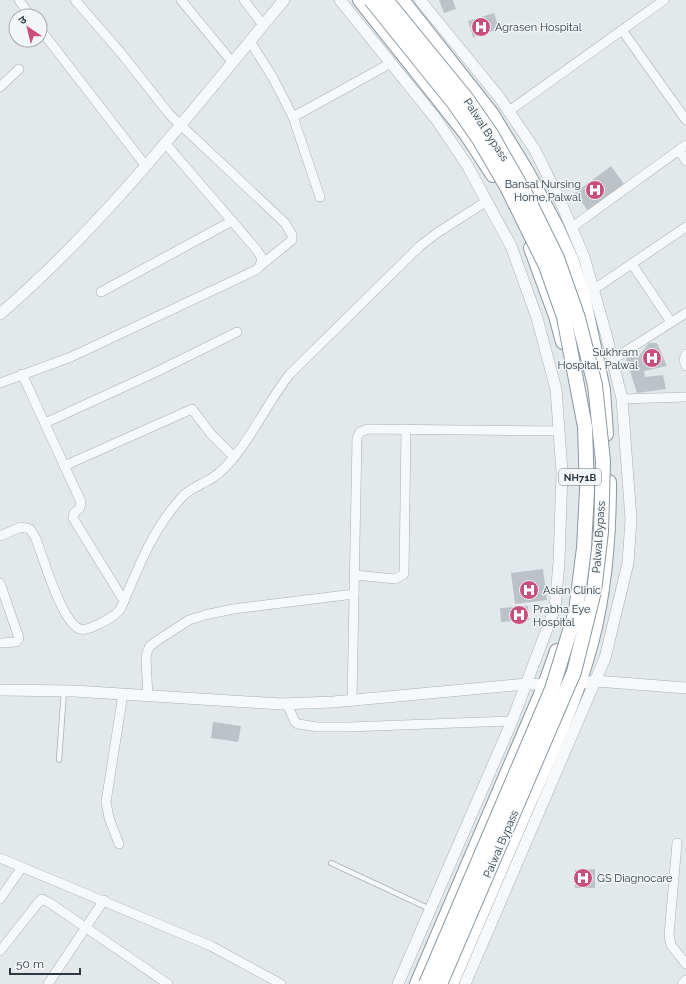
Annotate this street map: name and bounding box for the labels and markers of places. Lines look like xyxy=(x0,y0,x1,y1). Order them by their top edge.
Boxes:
hospital icon: Agrasen Hospital xyxy=(470,16,492,38)
place label: Agrasen Hospital xyxy=(495,21,582,34)
place label: Bansal Nursing Home,Palwal xyxy=(505,178,581,204)
hospital icon: Bansal Nursing Home,Palwal xyxy=(584,179,606,201)
place label: Sukhram Hospital, Palwal xyxy=(558,346,638,372)
hospital icon: Sukhram Hospital, Palwal xyxy=(641,347,663,369)
hospital icon: Asian Clinic xyxy=(518,579,540,601)
place label: Asian Clinic xyxy=(543,584,601,597)
place label: Prabha Eye Hospital xyxy=(533,603,591,629)
hospital icon: Prabha Eye Hospital xyxy=(508,604,530,626)
hospital icon: GS Diagnocare xyxy=(572,867,594,889)
place label: GS Diagnocare xyxy=(597,872,673,885)

